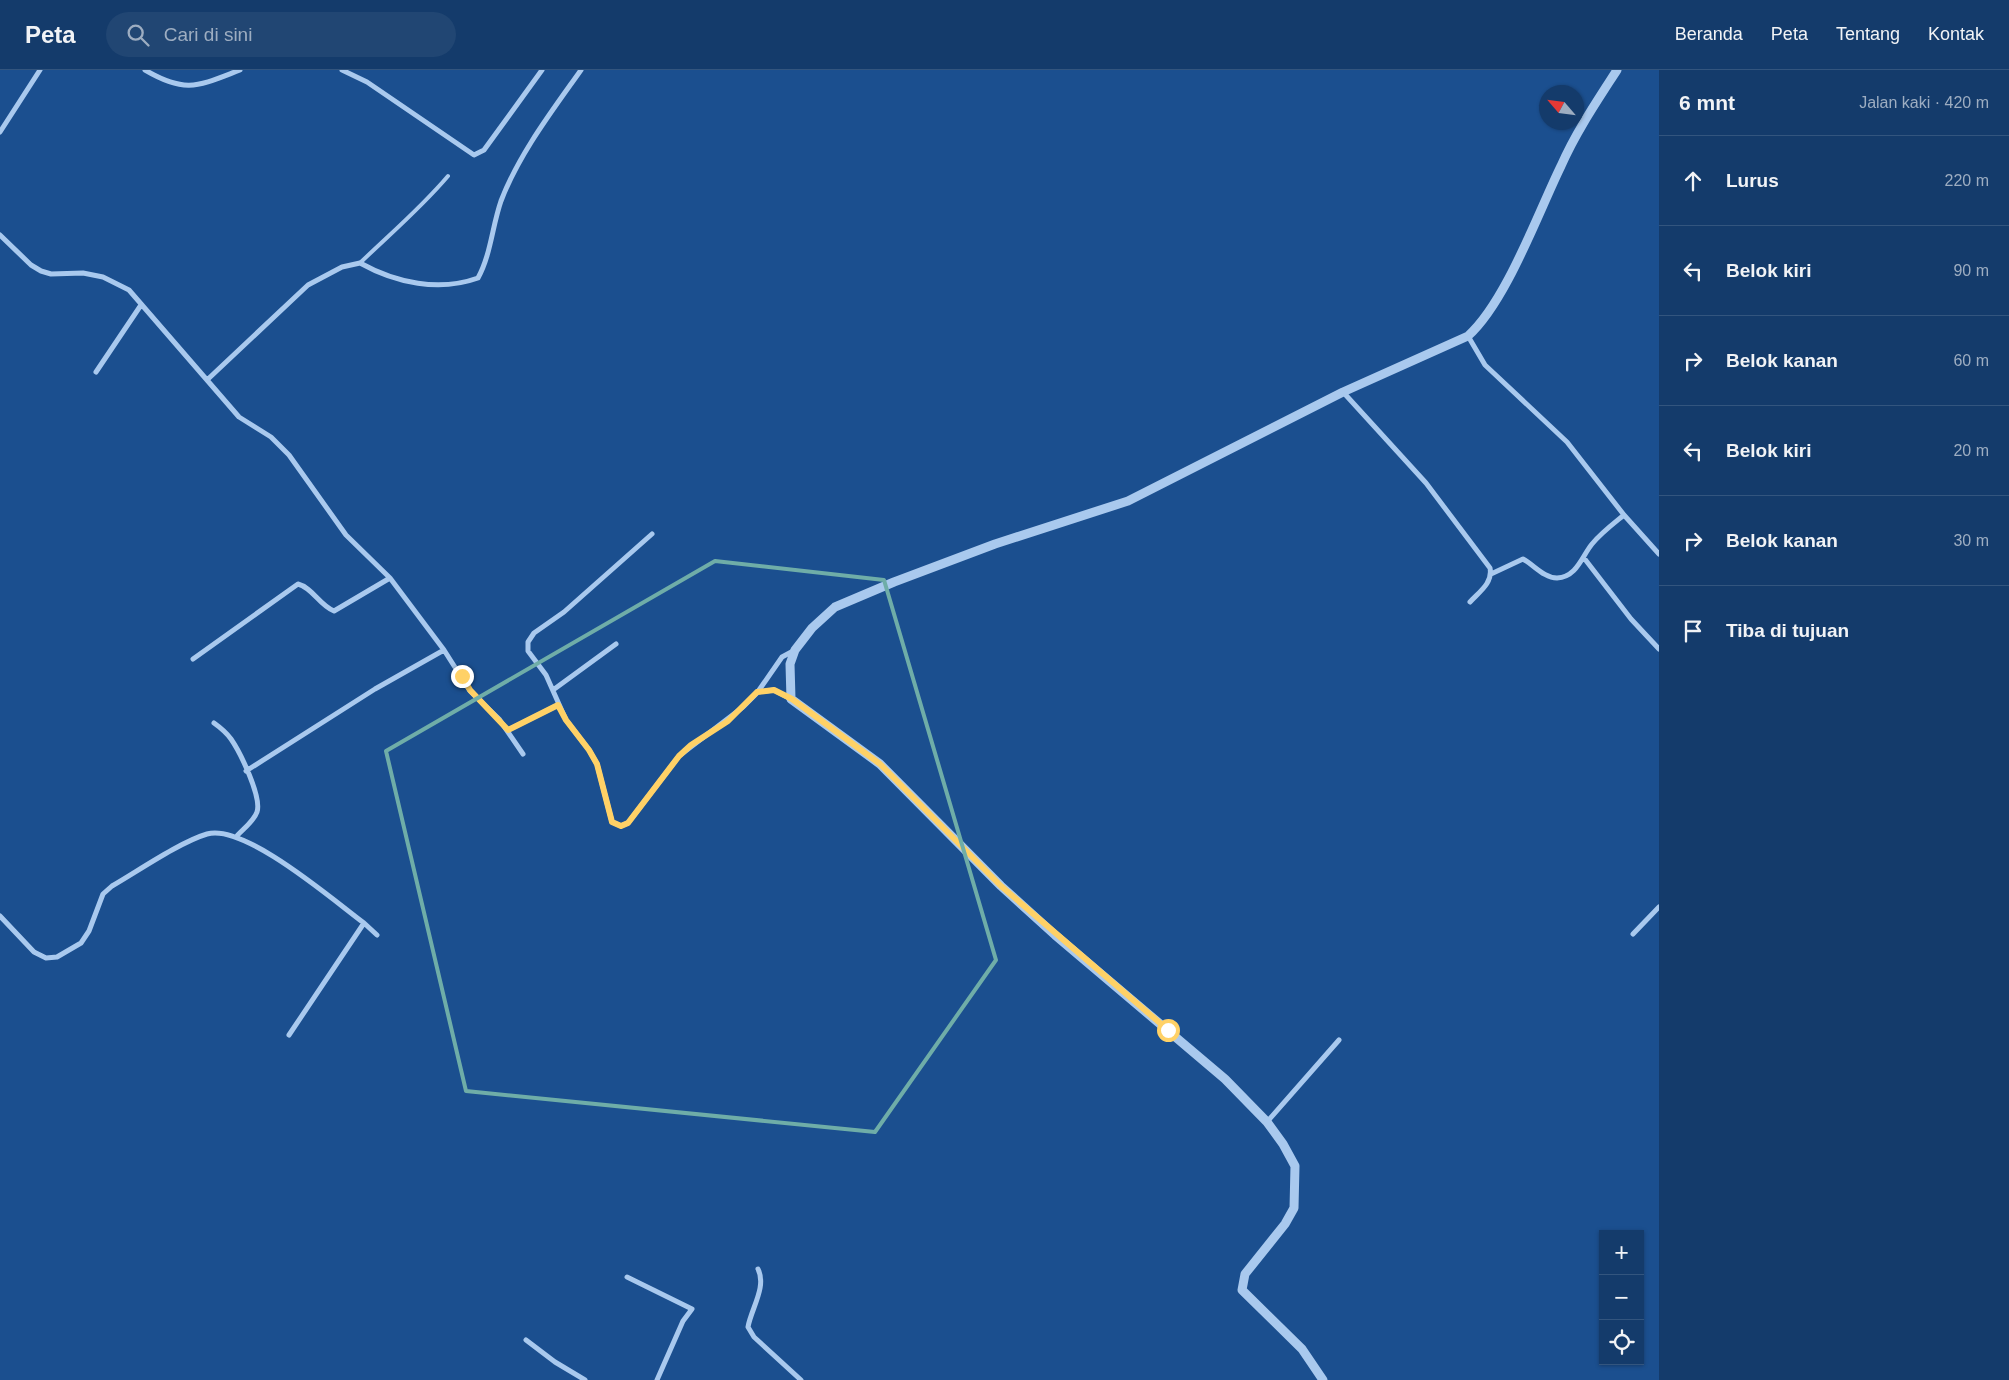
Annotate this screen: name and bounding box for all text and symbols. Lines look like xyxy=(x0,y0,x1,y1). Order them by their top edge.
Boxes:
search box xyxy=(106,12,456,57)
text: Peta xyxy=(25,21,76,48)
icon: search xyxy=(124,21,152,49)
text: Cari di sini xyxy=(164,24,252,45)
text: Beranda xyxy=(1675,24,1743,44)
text: Peta xyxy=(1771,24,1808,44)
text: Tentang xyxy=(1836,24,1900,44)
text: Kontak xyxy=(1928,24,1984,44)
north arrow xyxy=(1539,85,1584,130)
text: 6 mnt xyxy=(1679,91,1735,114)
text: Jalan kaki · 420 m xyxy=(1859,94,1989,111)
icon: ahead xyxy=(1679,167,1707,195)
text: Lurus xyxy=(1726,170,1779,191)
text: 220 m xyxy=(1945,172,1989,189)
icon: left xyxy=(1679,257,1707,285)
text: Belok kiri xyxy=(1726,260,1812,281)
text: 90 m xyxy=(1953,262,1989,279)
icon: right xyxy=(1679,347,1707,375)
text: Belok kanan xyxy=(1726,350,1838,371)
text: 60 m xyxy=(1953,352,1989,369)
icon: left xyxy=(1679,437,1707,465)
text: Belok kiri xyxy=(1726,440,1812,461)
text: 20 m xyxy=(1953,442,1989,459)
icon: right xyxy=(1679,527,1707,555)
text: Belok kanan xyxy=(1726,530,1838,551)
text: 30 m xyxy=(1953,532,1989,549)
icon: arrive xyxy=(1679,617,1707,645)
text: Tiba di tujuan xyxy=(1726,620,1849,641)
route end xyxy=(451,665,474,688)
route start xyxy=(1157,1019,1180,1042)
map controls xyxy=(1599,1230,1644,1365)
button: + xyxy=(1599,1230,1644,1275)
button: − xyxy=(1599,1275,1644,1320)
button: locate xyxy=(1599,1320,1644,1365)

